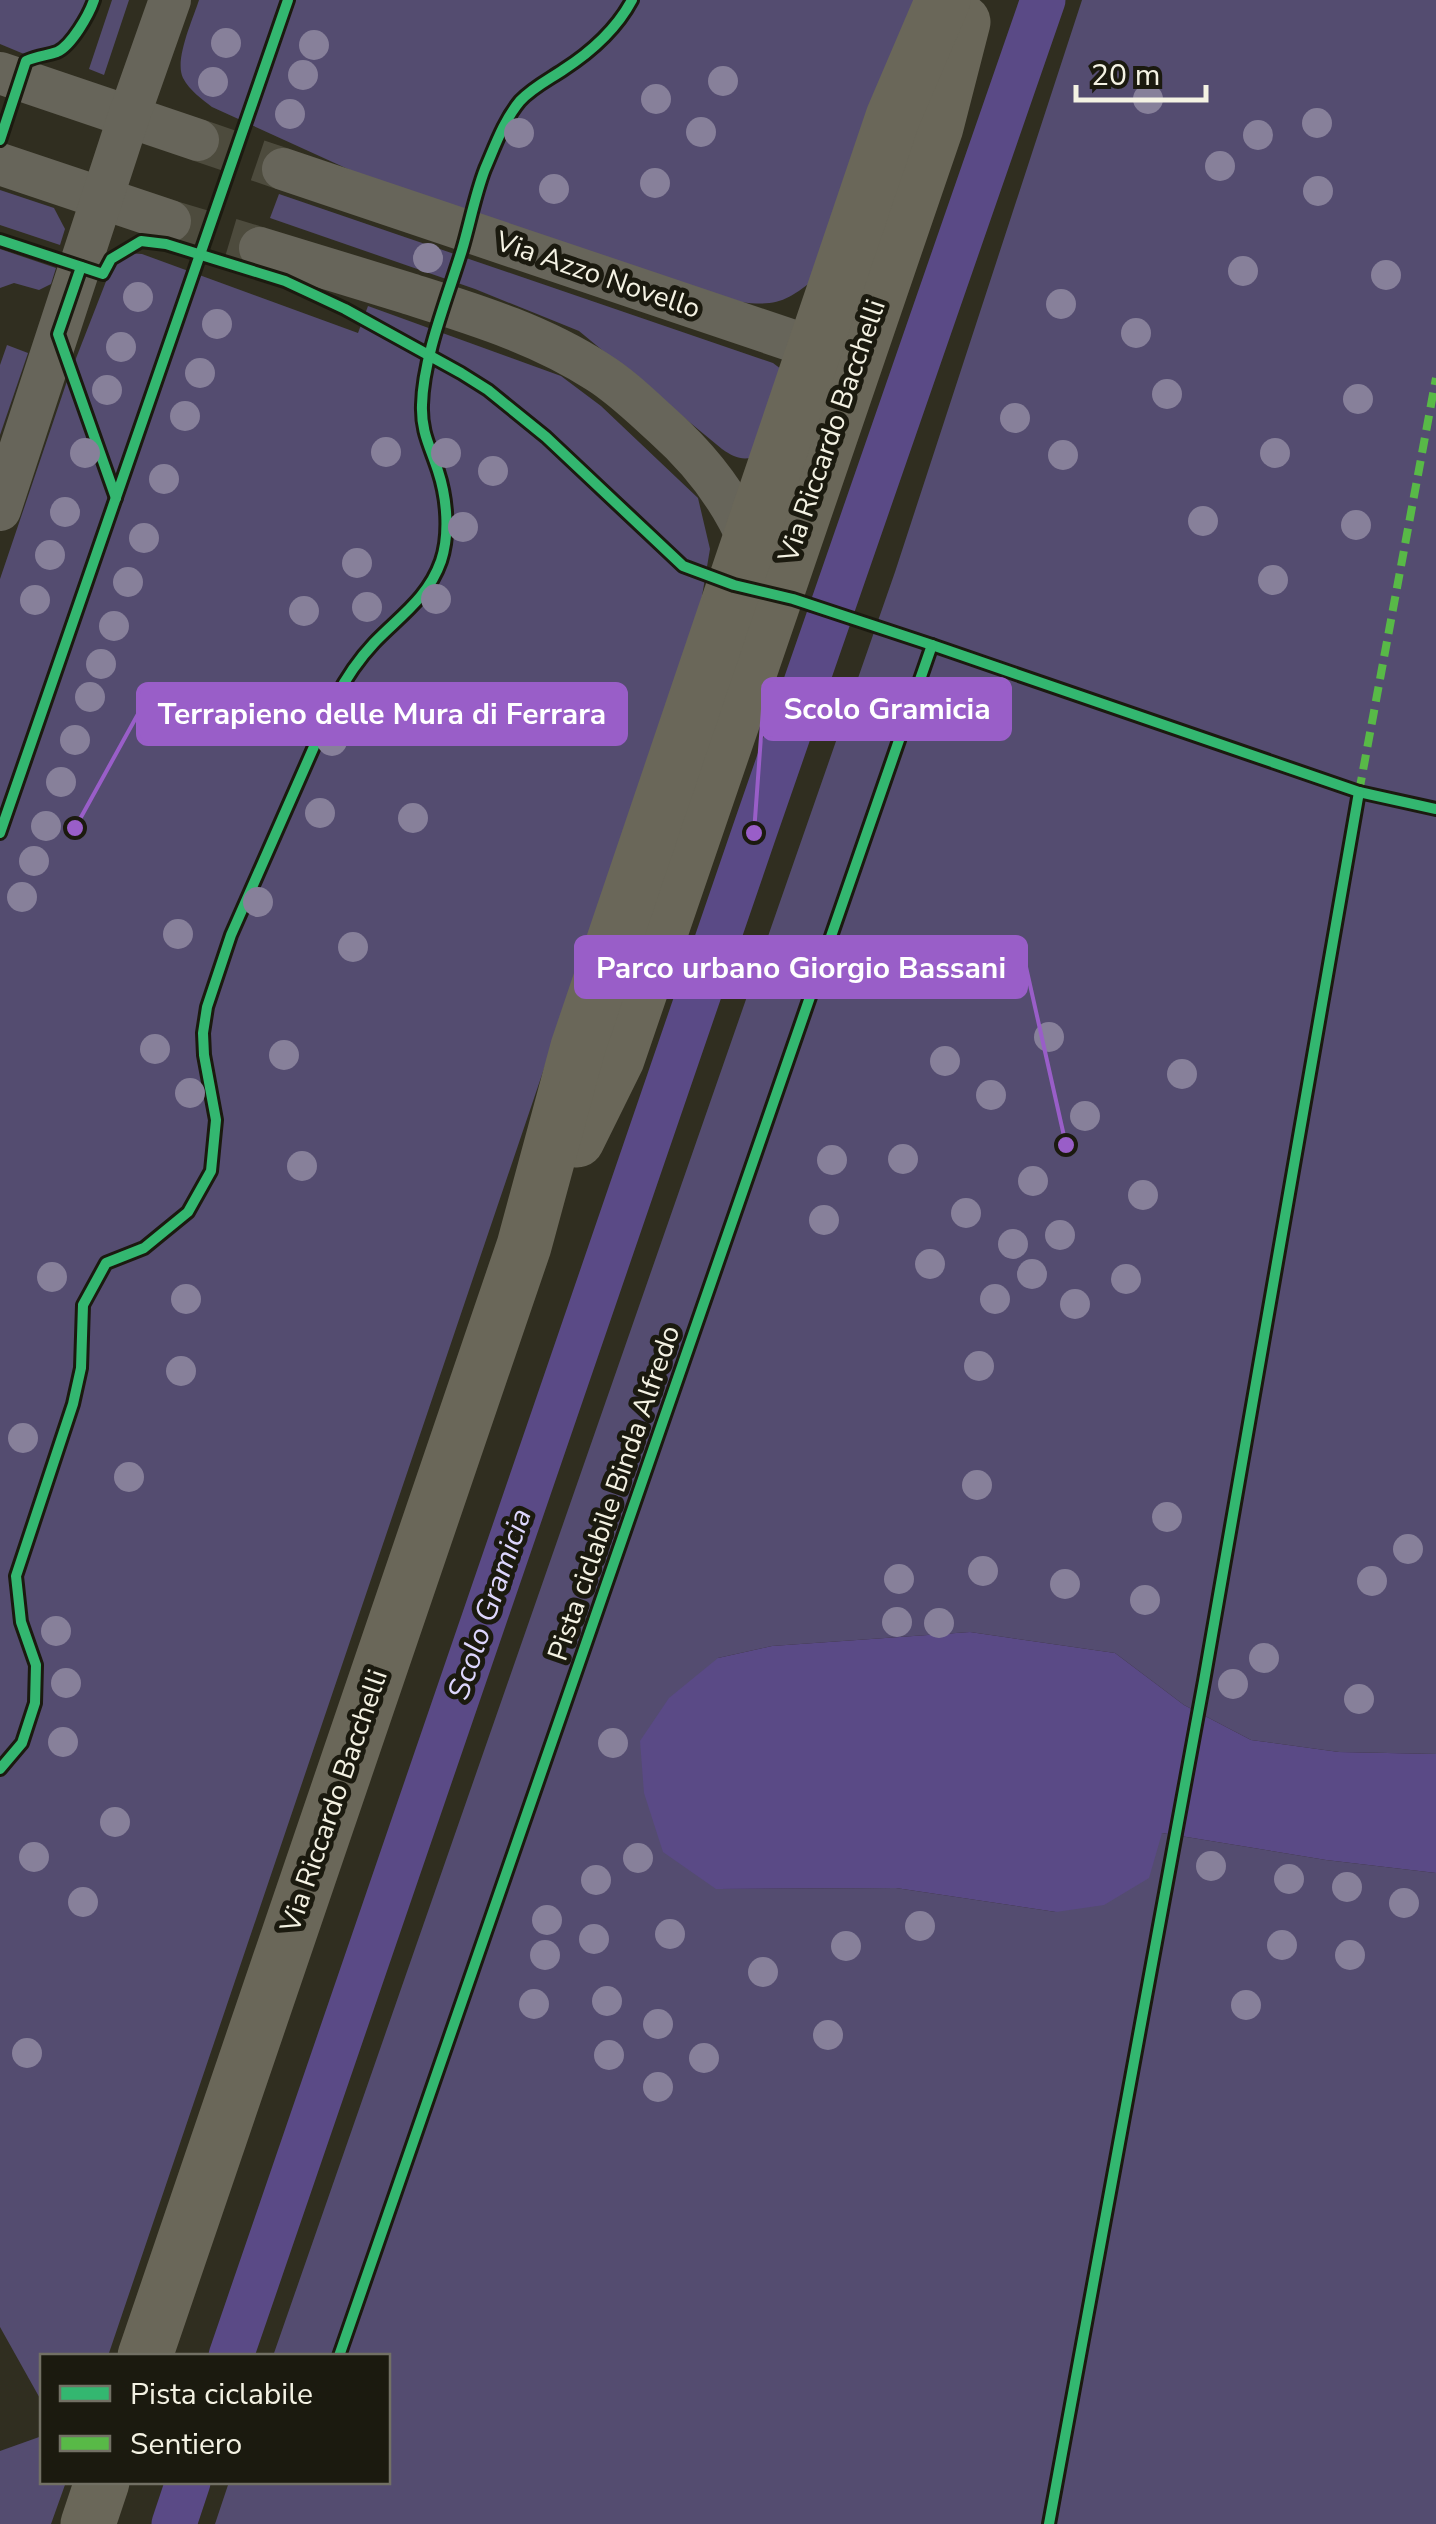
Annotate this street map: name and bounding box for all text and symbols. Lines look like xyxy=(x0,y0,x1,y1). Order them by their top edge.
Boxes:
scale bar xyxy=(1076,40,1206,102)
text: 20 m xyxy=(1091,55,1160,96)
street label: Via Azzo Novello xyxy=(490,222,705,328)
street label: Via Riccardo Bacchelli xyxy=(769,294,895,568)
callout: Scolo Gramicia xyxy=(763,679,1010,739)
callout: Terrapieno delle Mura di Ferrara xyxy=(138,684,626,744)
text: Scolo Gramicia xyxy=(783,689,991,730)
text: Terrapieno delle Mura di Ferrara xyxy=(158,694,606,735)
callout: Parco urbano Giorgio Bassani xyxy=(576,937,1026,997)
text: Parco urbano Giorgio Bassani xyxy=(596,948,1006,989)
street label: Pista ciclabile Binda Alfredo xyxy=(539,1320,689,1666)
water label: Scolo Gramicia xyxy=(438,1503,542,1705)
street label: Via Riccardo Bacchelli xyxy=(271,1664,397,1938)
legend xyxy=(40,2354,390,2484)
text: Pista ciclabile xyxy=(130,2374,313,2415)
text: Sentiero xyxy=(130,2424,242,2465)

